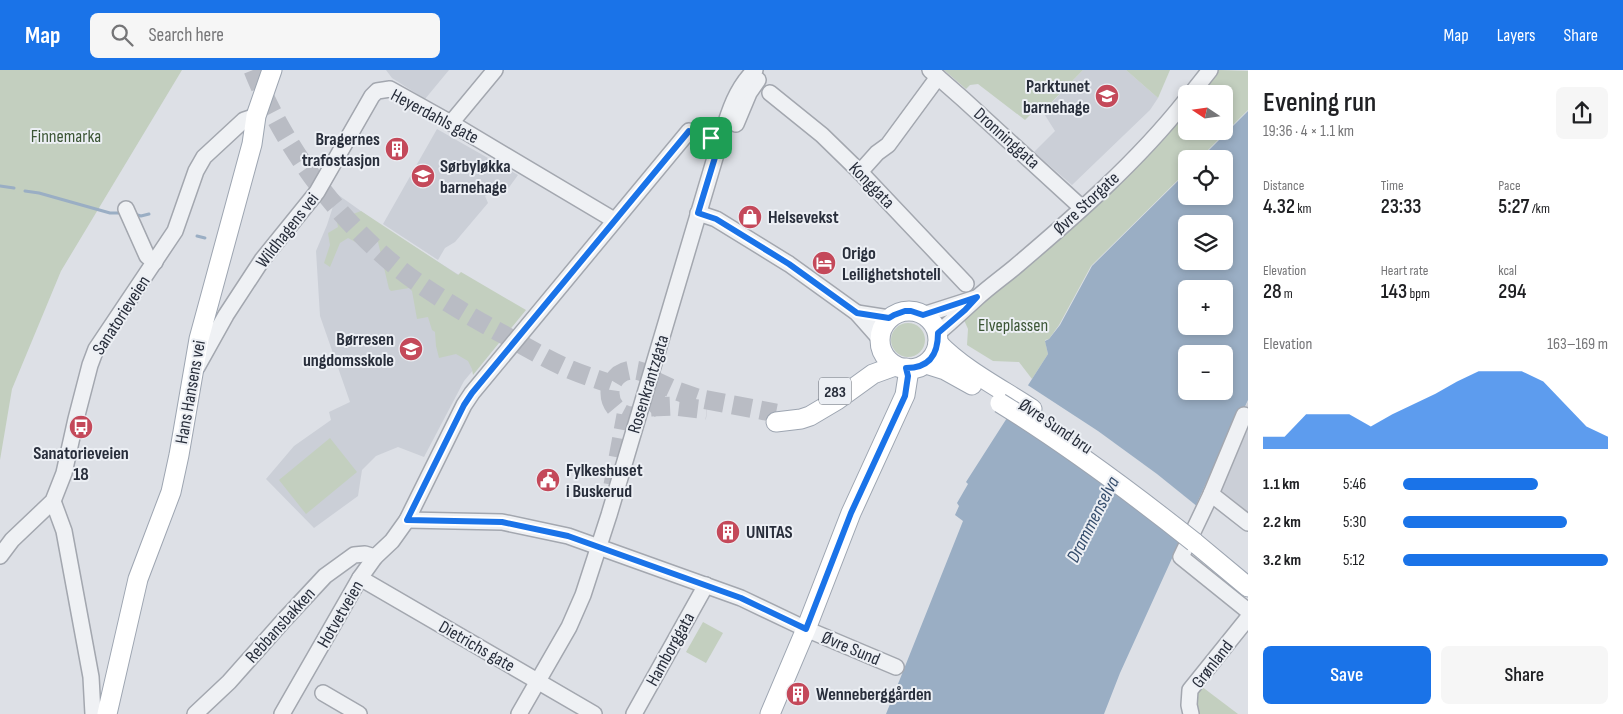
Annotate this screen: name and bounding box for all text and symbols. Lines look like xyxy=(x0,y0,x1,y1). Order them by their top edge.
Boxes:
search box xyxy=(90,13,440,58)
text: Map xyxy=(25,21,60,50)
icon: search xyxy=(108,21,136,49)
text: Search here xyxy=(148,24,224,47)
text: Map xyxy=(1444,25,1469,46)
text: Layers xyxy=(1497,25,1536,46)
text: Share xyxy=(1564,25,1598,46)
place label: Parktunet barnehage xyxy=(1023,76,1090,118)
school or university icon: Parktunet barnehage xyxy=(1094,83,1120,109)
street label: Heyerdahls gate xyxy=(387,85,482,148)
north arrow xyxy=(1178,85,1232,140)
map controls xyxy=(1178,85,1233,400)
text: Evening run xyxy=(1263,86,1376,119)
button: share xyxy=(1556,87,1608,139)
street label: Dronninggata xyxy=(970,103,1044,173)
pin xyxy=(690,117,732,159)
text: 19:36 · 4 × 1.1 km xyxy=(1263,122,1354,141)
icon: arrive xyxy=(697,124,725,152)
park label: Finnemarka xyxy=(31,126,101,147)
place label: Bragernes trafostasjon xyxy=(302,129,380,171)
building icon: Bragernes trafostasjon xyxy=(384,136,410,162)
button: locate xyxy=(1178,150,1233,205)
place label: Sørbyløkka barnehage xyxy=(440,156,511,198)
street label: Konggata xyxy=(844,158,899,213)
school or university icon: Sørbyløkka barnehage xyxy=(410,163,436,189)
street label: Øvre Storgate xyxy=(1049,168,1124,239)
text: Distance xyxy=(1263,177,1304,194)
text: Time xyxy=(1381,177,1404,194)
text: Pace xyxy=(1498,177,1521,194)
street label: Wildhagens vei xyxy=(252,189,323,272)
text: 4.32 xyxy=(1263,194,1295,219)
text: 23:33 xyxy=(1381,194,1422,219)
text: 5:27 xyxy=(1498,194,1529,219)
text: km xyxy=(1295,200,1312,217)
text: /km xyxy=(1529,200,1550,217)
shop icon: Helsevekst xyxy=(737,204,763,230)
place label: Helsevekst xyxy=(768,207,839,228)
button: layers xyxy=(1178,215,1233,270)
place label: Origo Leilighetshotell xyxy=(842,243,941,285)
hotel icon: Origo Leilighetshotell xyxy=(811,250,837,276)
text: Elevation xyxy=(1263,262,1306,279)
text: Heart rate xyxy=(1381,262,1428,279)
text: kcal xyxy=(1498,262,1517,279)
street label: Sanatorieveien xyxy=(88,272,155,359)
text: 28 xyxy=(1263,279,1282,304)
text: 143 xyxy=(1381,279,1407,304)
text: 294 xyxy=(1498,279,1526,304)
button: + xyxy=(1178,280,1233,335)
text: m xyxy=(1282,285,1293,302)
text: bpm xyxy=(1407,285,1430,302)
park label: Elveplassen xyxy=(978,315,1048,336)
place label: Børresen ungdomsskole xyxy=(303,329,394,371)
street label: Rosenkrantzgata xyxy=(624,332,673,436)
text: Elevation xyxy=(1263,335,1312,354)
text: 163–169 m xyxy=(1547,335,1608,354)
school or university icon: Børresen ungdomsskole xyxy=(398,336,424,362)
street label: Hans Hansens vei xyxy=(171,339,210,446)
button: − xyxy=(1178,345,1233,400)
road number: 283 xyxy=(819,378,851,404)
street label: Øvre Sund bru xyxy=(1015,394,1097,459)
bus stop icon: Sanatorieveien 18 xyxy=(68,414,94,440)
place label: Sanatorieveien 18 xyxy=(33,443,129,485)
place label: Fylkeshuset i Buskerud xyxy=(566,460,643,502)
public building icon: Fylkeshuset i Buskerud xyxy=(535,467,561,493)
water label: Drammenselva xyxy=(1062,473,1125,567)
text: 1.1 km xyxy=(1263,475,1300,494)
text: 5:46 xyxy=(1343,475,1366,494)
text: 2.2 km xyxy=(1263,513,1301,532)
text: 5:30 xyxy=(1343,513,1366,532)
building icon: UNITAS xyxy=(715,519,741,545)
place label: UNITAS xyxy=(746,522,793,543)
text: 3.2 km xyxy=(1263,551,1301,570)
text: 5:12 xyxy=(1343,551,1365,570)
street label: Hotvetveien xyxy=(313,577,368,652)
street label: Rebbansbakken xyxy=(241,583,320,667)
street label: Hamborggata xyxy=(642,609,699,690)
street label: Dietrichs gate xyxy=(435,616,518,677)
street label: Øvre Sund xyxy=(819,627,883,670)
street label: Grønland xyxy=(1187,636,1237,692)
button: Save xyxy=(1263,646,1431,704)
button: Share xyxy=(1441,646,1608,704)
building icon: Wenneberggården xyxy=(785,681,811,707)
place label: Wenneberggården xyxy=(816,684,932,705)

